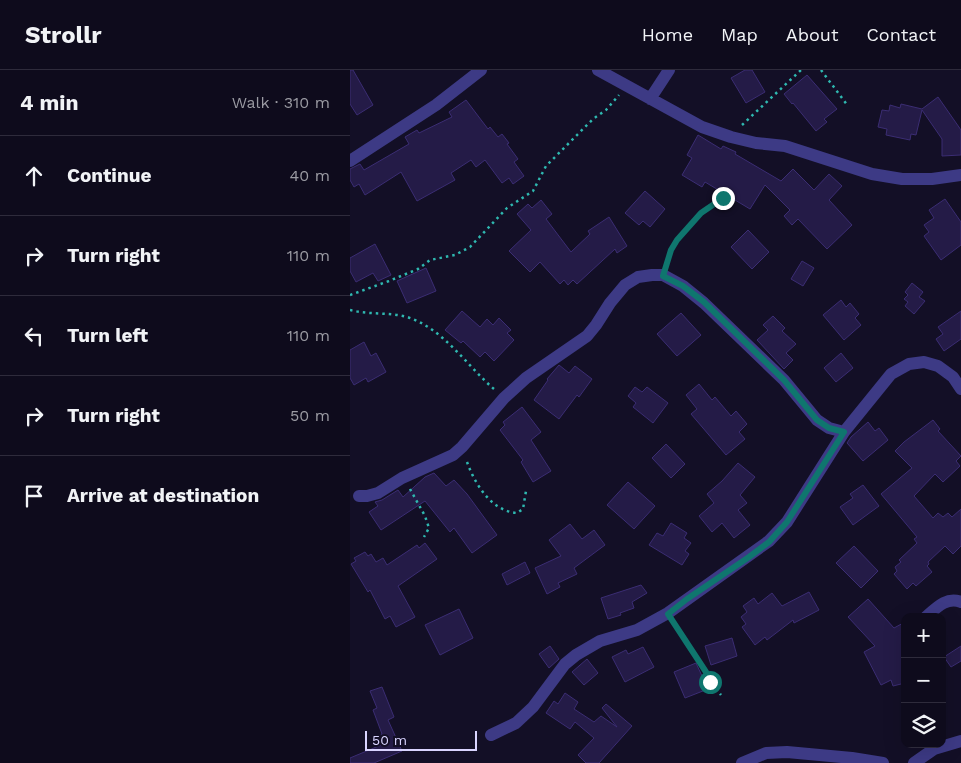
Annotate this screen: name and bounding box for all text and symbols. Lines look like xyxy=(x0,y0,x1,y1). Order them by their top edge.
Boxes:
text: Strollr xyxy=(25,21,102,49)
text: Home xyxy=(642,24,693,45)
text: Map xyxy=(721,24,758,45)
text: About xyxy=(786,24,838,45)
text: Contact xyxy=(866,24,936,45)
text: 4 min xyxy=(20,90,78,115)
text: Walk · 310 m xyxy=(232,93,330,112)
icon: ahead xyxy=(20,162,48,190)
text: Continue xyxy=(67,164,151,187)
text: 40 m xyxy=(290,166,330,185)
route end xyxy=(712,187,735,210)
icon: right xyxy=(20,242,48,270)
text: Turn right xyxy=(67,244,160,267)
text: 110 m xyxy=(287,246,330,265)
icon: left xyxy=(20,322,48,350)
text: Turn left xyxy=(67,324,148,347)
text: 110 m xyxy=(287,326,330,345)
icon: right xyxy=(20,402,48,430)
text: Turn right xyxy=(67,404,160,427)
text: 50 m xyxy=(290,406,330,425)
icon: arrive xyxy=(20,482,48,510)
text: Arrive at destination xyxy=(67,484,259,507)
map controls xyxy=(901,613,946,748)
button: + xyxy=(901,613,946,658)
button: − xyxy=(901,658,946,703)
route start xyxy=(699,671,722,694)
button: layers xyxy=(901,703,946,748)
scale bar xyxy=(365,728,478,751)
text: 50 m xyxy=(372,732,407,748)

